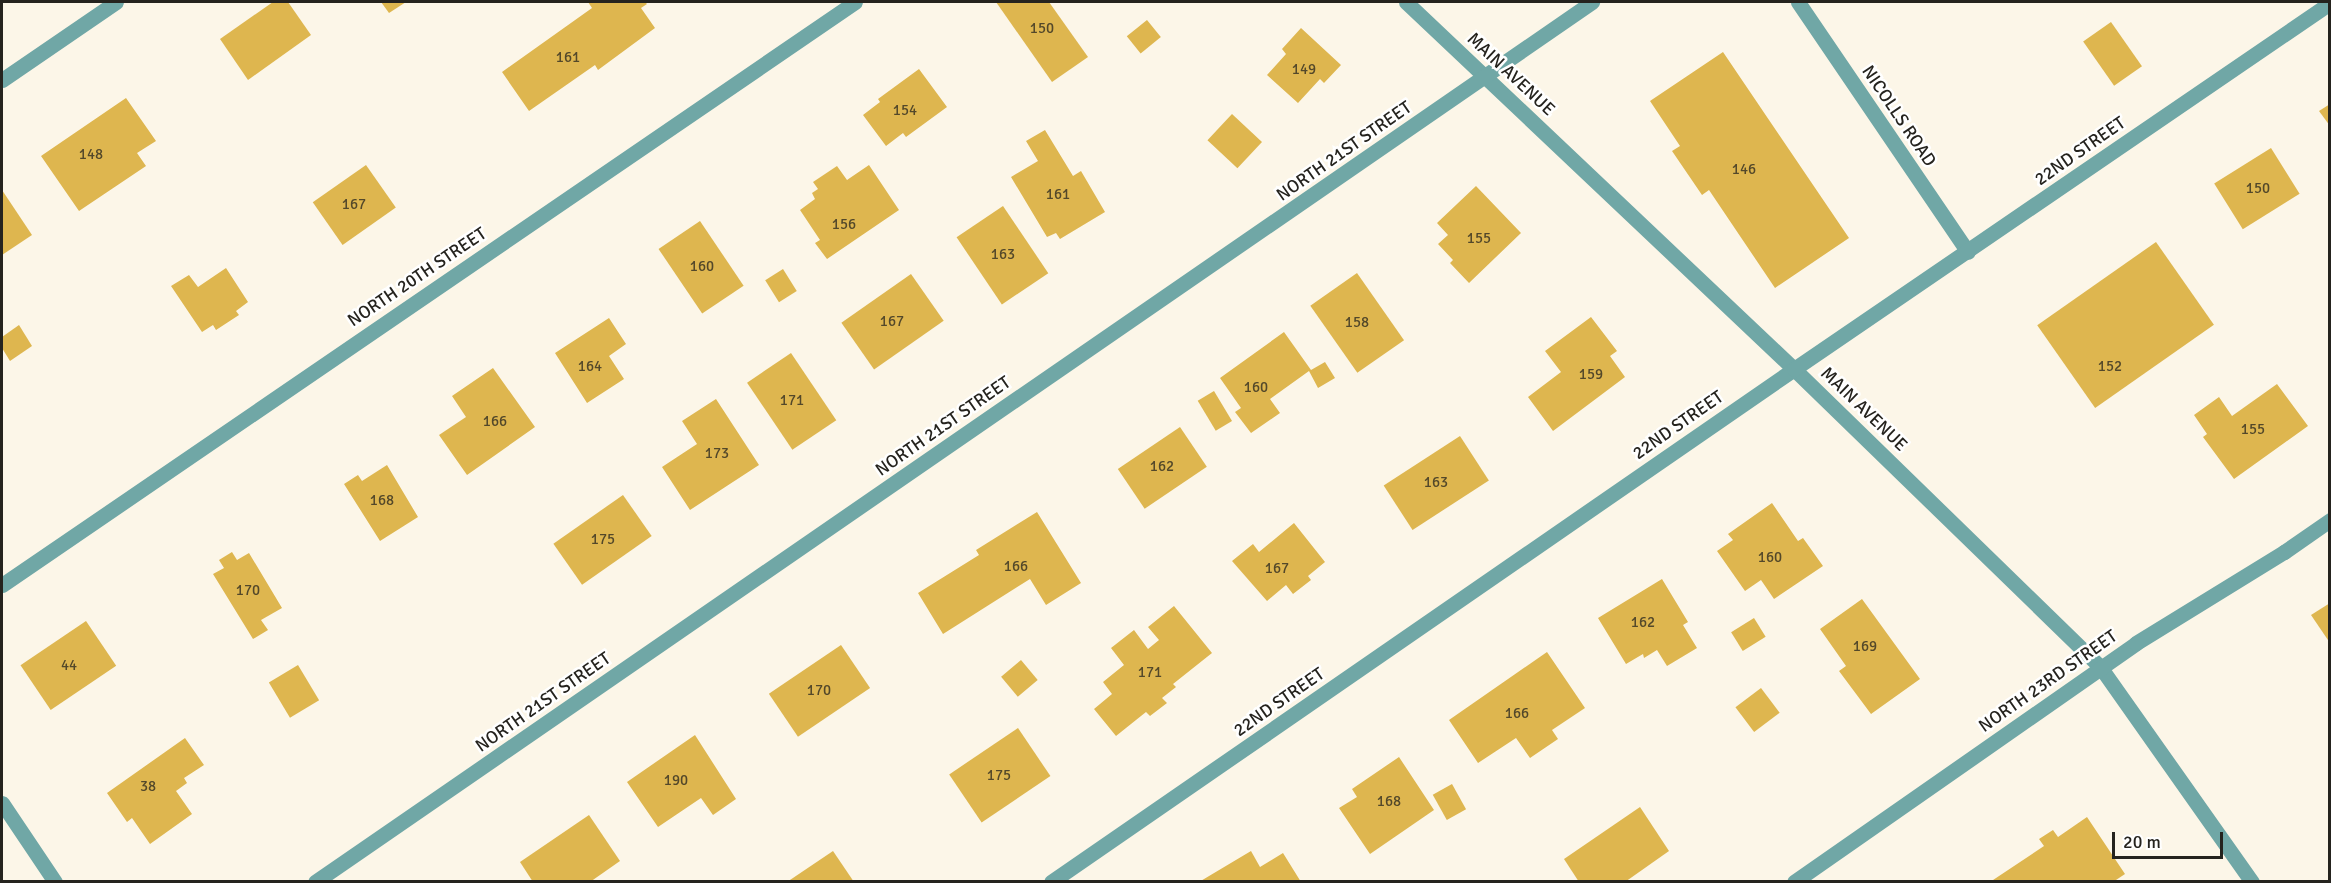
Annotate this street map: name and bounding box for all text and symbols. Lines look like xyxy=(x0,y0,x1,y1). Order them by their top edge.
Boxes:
house number: 150 xyxy=(1030,20,1054,38)
street label: MAIN AVENUE xyxy=(1463,28,1559,120)
house number: 161 xyxy=(556,49,580,67)
house number: 149 xyxy=(1292,61,1316,79)
street label: NICOLLS ROAD xyxy=(1857,61,1941,171)
street label: NORTH 21ST STREET xyxy=(1272,96,1416,206)
house number: 154 xyxy=(893,102,917,120)
street label: 22ND STREET xyxy=(2031,112,2129,190)
house number: 148 xyxy=(79,146,103,164)
house number: 146 xyxy=(1732,161,1756,179)
house number: 150 xyxy=(2246,180,2270,198)
house number: 161 xyxy=(1046,186,1070,204)
house number: 167 xyxy=(342,196,366,214)
house number: 156 xyxy=(832,216,856,234)
street label: NORTH 20TH STREET xyxy=(344,223,490,331)
house number: 155 xyxy=(1467,230,1491,248)
house number: 163 xyxy=(991,246,1015,264)
house number: 160 xyxy=(690,258,714,276)
house number: 167 xyxy=(880,313,904,331)
house number: 158 xyxy=(1345,314,1369,332)
house number: 164 xyxy=(578,358,602,376)
house number: 152 xyxy=(2098,358,2122,376)
street label: MAIN AVENUE xyxy=(1816,362,1912,456)
house number: 159 xyxy=(1579,366,1603,384)
street label: NORTH 21ST STREET xyxy=(871,371,1015,481)
house number: 160 xyxy=(1244,379,1268,397)
street label: 22ND STREET xyxy=(1629,386,1727,464)
house number: 171 xyxy=(780,392,804,410)
house number: 166 xyxy=(483,413,507,431)
house number: 155 xyxy=(2241,421,2265,439)
house number: 173 xyxy=(705,445,729,463)
house number: 162 xyxy=(1150,458,1174,476)
house number: 163 xyxy=(1424,474,1448,492)
house number: 168 xyxy=(370,492,394,510)
house number: 175 xyxy=(591,531,615,549)
house number: 160 xyxy=(1758,549,1782,567)
house number: 166 xyxy=(1004,558,1028,576)
house number: 167 xyxy=(1265,560,1289,578)
house number: 170 xyxy=(236,582,260,600)
house number: 162 xyxy=(1631,614,1655,632)
street label: NORTH 23RD STREET xyxy=(1975,625,2121,737)
house number: 169 xyxy=(1853,638,1877,656)
street label: NORTH 21ST STREET xyxy=(471,647,615,757)
house number: 44 xyxy=(61,657,77,675)
street label: 22ND STREET xyxy=(1230,663,1328,741)
house number: 171 xyxy=(1138,664,1162,682)
house number: 170 xyxy=(807,682,831,700)
house number: 166 xyxy=(1505,705,1529,723)
house number: 175 xyxy=(987,767,1011,785)
house number: 190 xyxy=(664,772,688,790)
house number: 38 xyxy=(140,778,156,796)
house number: 168 xyxy=(1377,793,1401,811)
scale bar xyxy=(2115,820,2226,858)
text: 20 m xyxy=(2123,831,2161,853)

